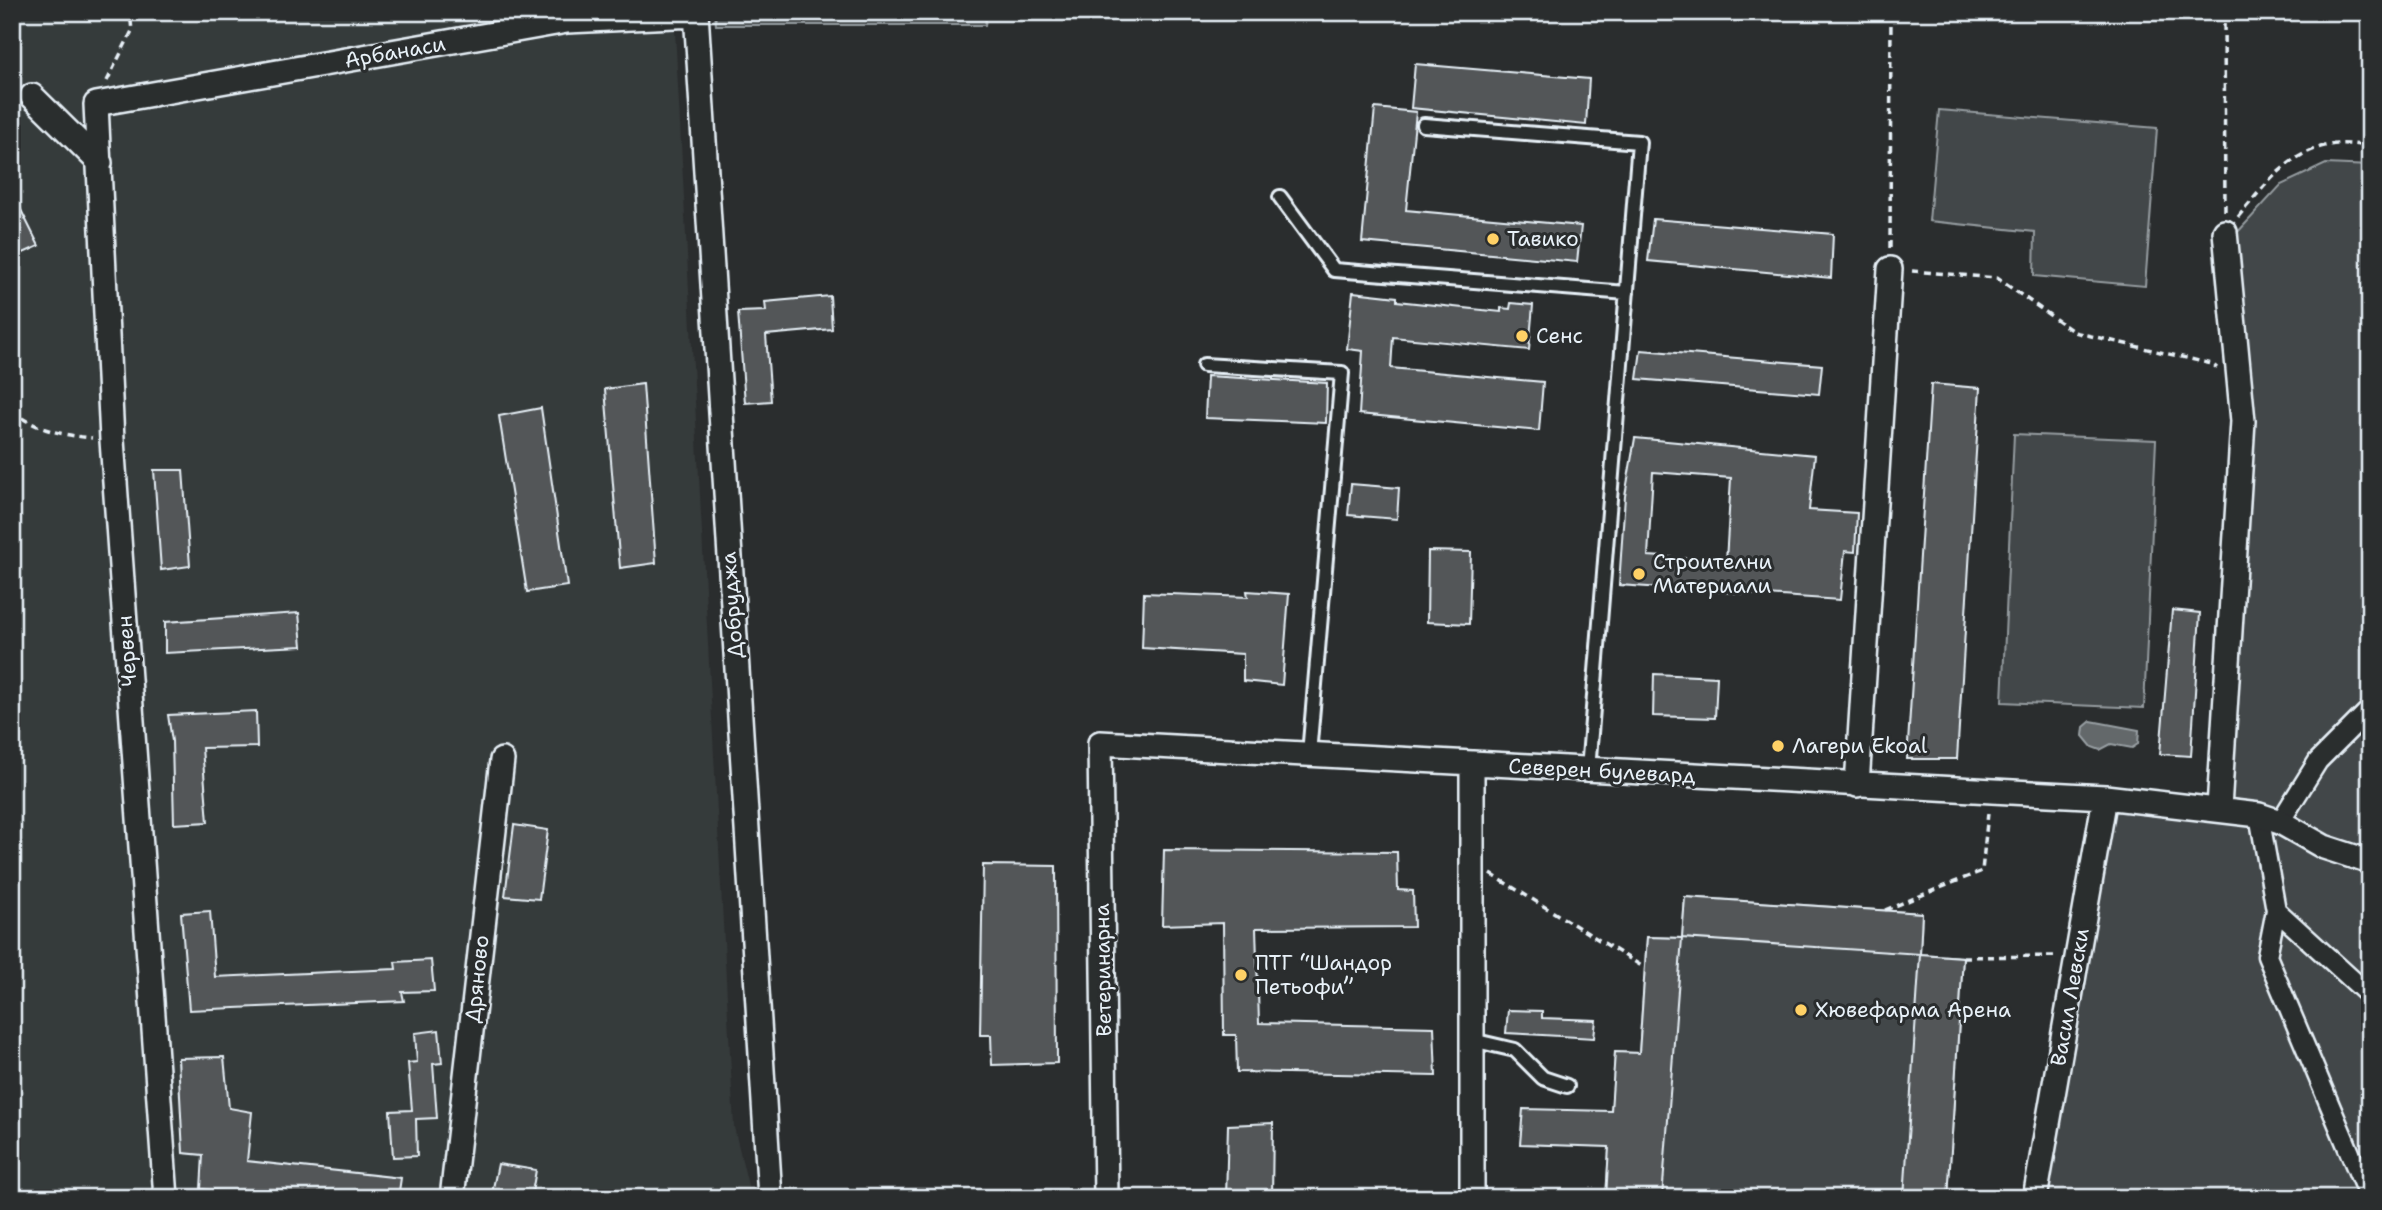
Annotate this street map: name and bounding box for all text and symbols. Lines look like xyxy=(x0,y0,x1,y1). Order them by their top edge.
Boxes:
street label: Арбанаси xyxy=(342,29,448,75)
place label: Тавико xyxy=(1507,225,1579,253)
marker: Тавико xyxy=(1485,231,1501,247)
place label: Сенс xyxy=(1536,322,1583,350)
marker: Сенс xyxy=(1514,328,1530,344)
place label: Строителни Материали xyxy=(1653,548,1772,600)
street label: Добруджа xyxy=(714,551,750,659)
marker: Строителни Материали xyxy=(1631,566,1647,582)
street label: Червен xyxy=(111,614,143,688)
place label: Лагери Ekoal xyxy=(1792,732,1928,760)
marker: Лагери Ekoal xyxy=(1770,738,1786,754)
street label: Северен булевард xyxy=(1508,752,1696,790)
street label: Ветеринарна xyxy=(1088,903,1118,1037)
street label: Васил Левски xyxy=(2044,926,2096,1068)
street label: Дряново xyxy=(458,934,496,1024)
place label: ПТГ “Шандор Петьофи” xyxy=(1255,949,1392,1001)
marker: ПТГ “Шандор Петьофи” xyxy=(1233,967,1249,983)
place label: Хювефарма Арена xyxy=(1815,996,2011,1024)
marker: Хювефарма Арена xyxy=(1793,1002,1809,1018)

